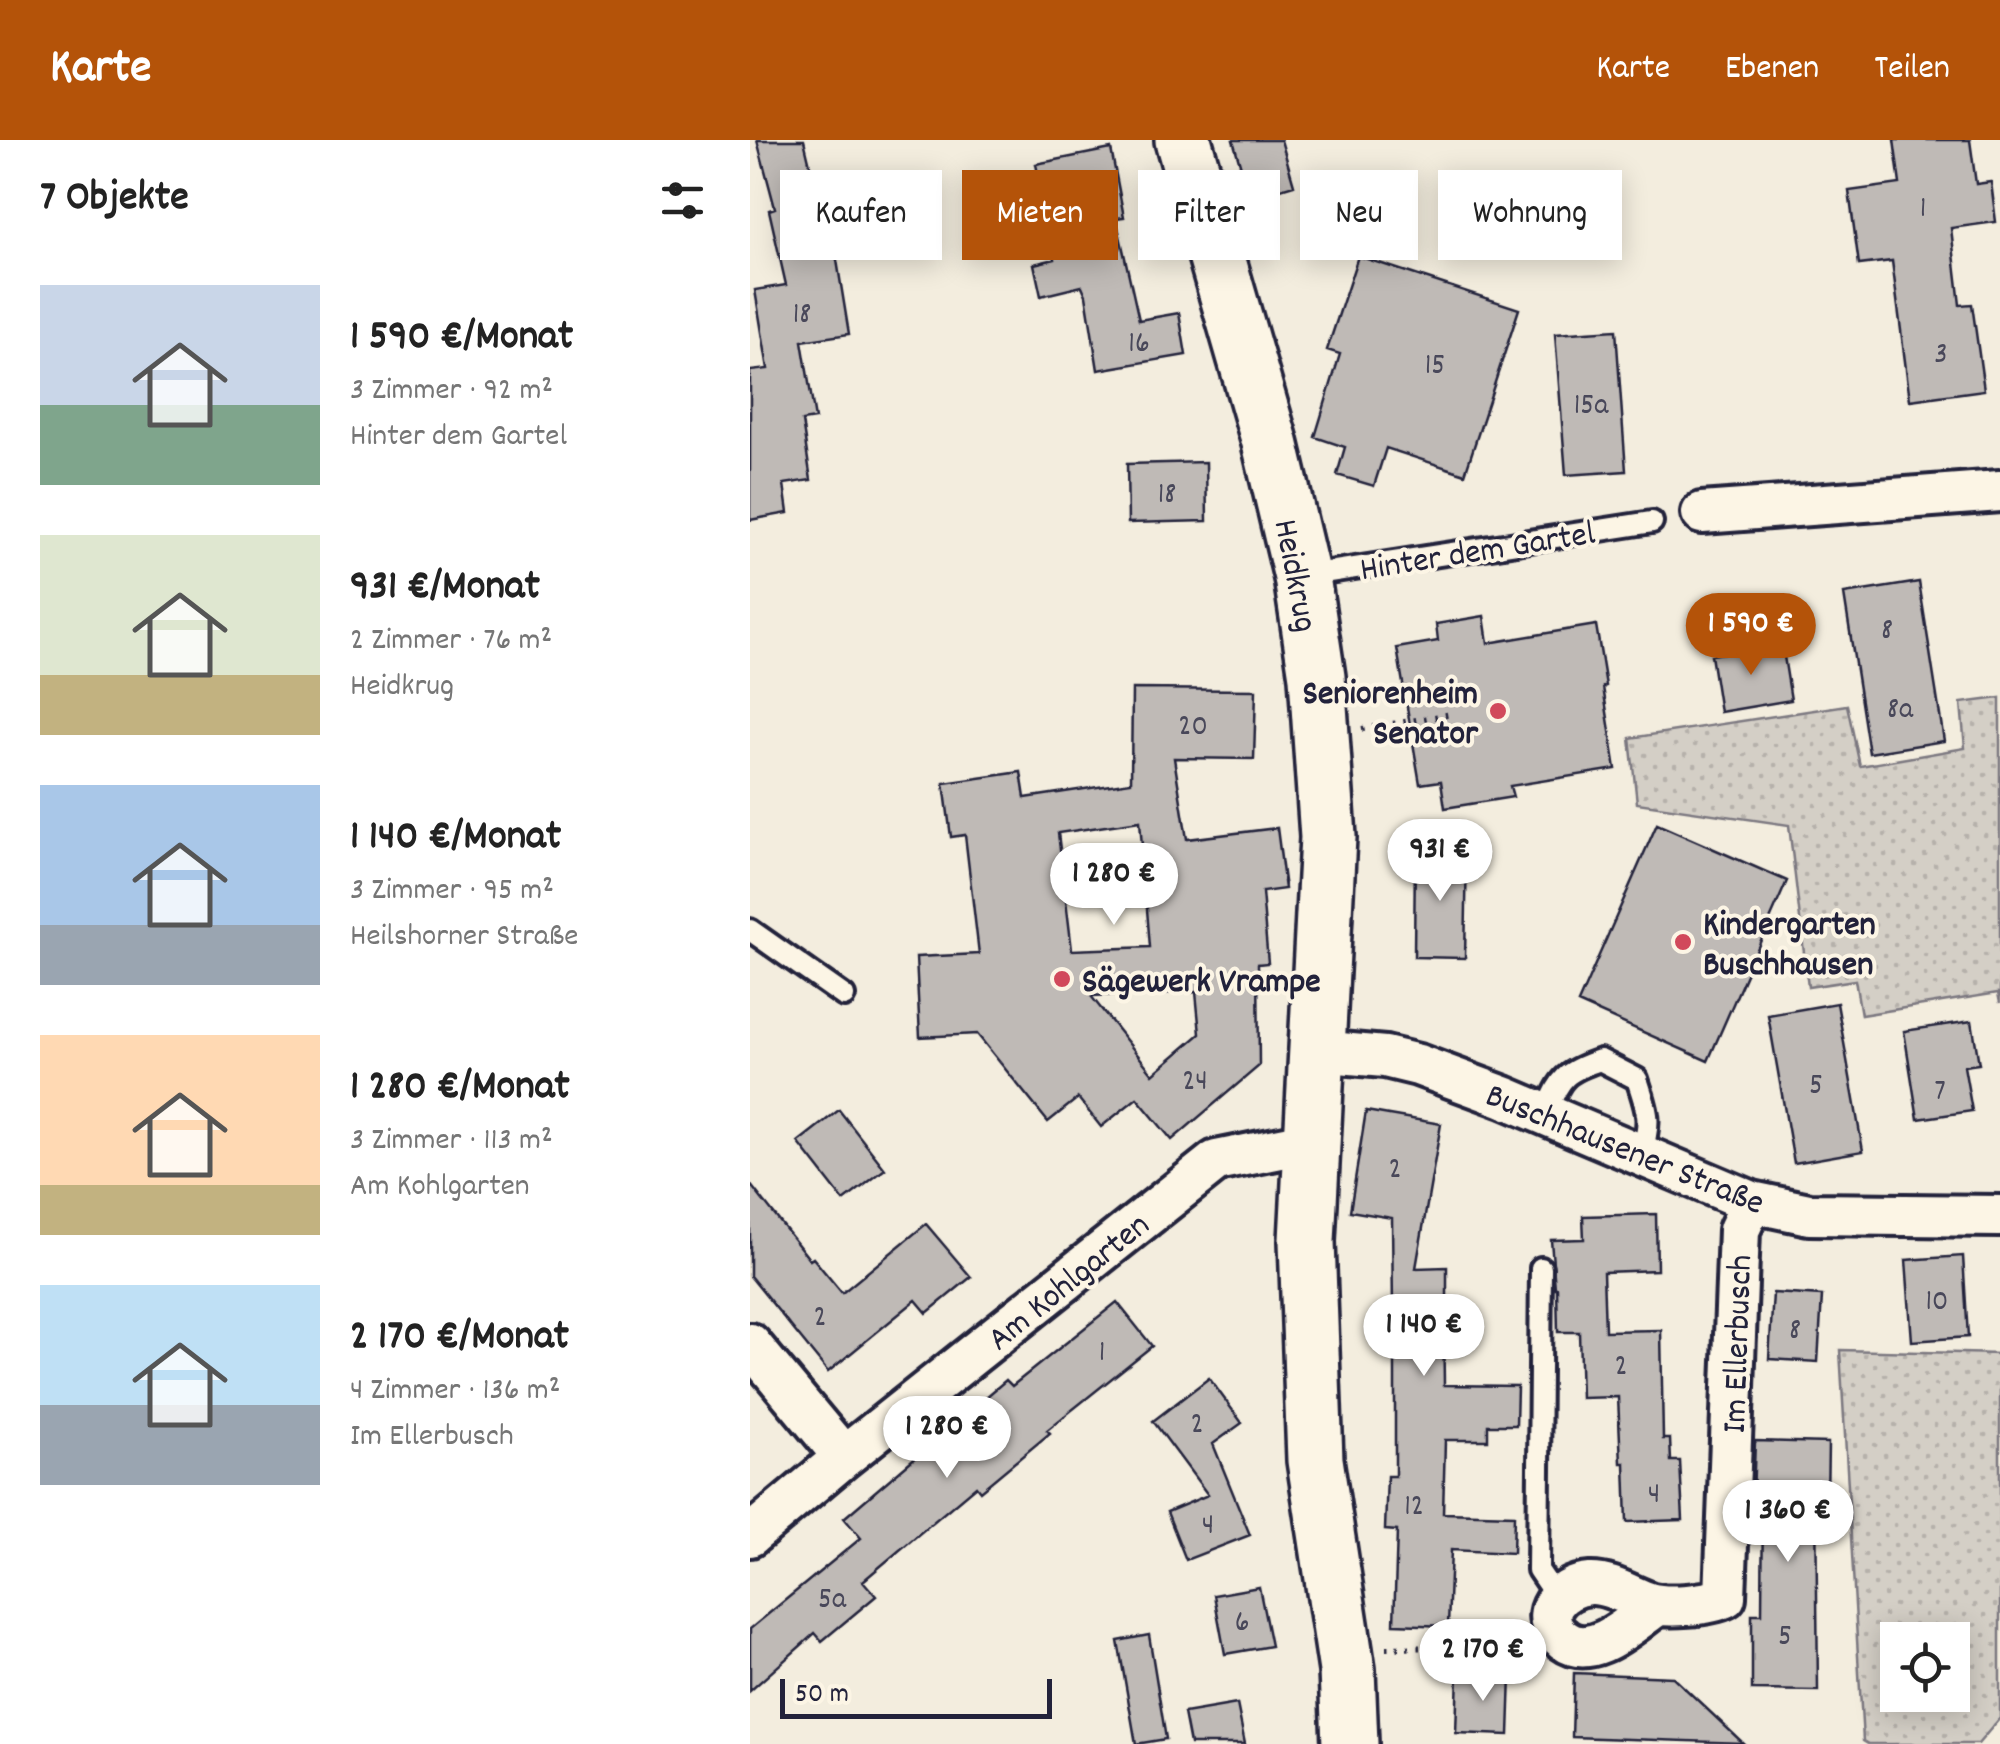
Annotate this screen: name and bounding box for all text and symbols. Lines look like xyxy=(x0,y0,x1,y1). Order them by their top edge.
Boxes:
text: Karte xyxy=(50,36,151,105)
text: Karte xyxy=(1596,45,1670,95)
text: Ebenen xyxy=(1725,45,1819,95)
text: Teilen xyxy=(1874,45,1950,95)
text: 7 Objekte xyxy=(40,170,189,230)
chip: Kaufen xyxy=(780,170,942,260)
chip: Mieten xyxy=(962,170,1118,260)
chip: Filter xyxy=(1138,170,1280,260)
chip: Neu xyxy=(1300,170,1418,260)
chip: Wohnung xyxy=(1438,170,1622,260)
icon: filters xyxy=(655,173,710,228)
house number: 1 xyxy=(1920,189,1926,232)
house number: 18 xyxy=(793,295,811,338)
text: 1 590 €/Monat xyxy=(350,309,573,369)
house number: 16 xyxy=(1128,324,1150,367)
icon: home xyxy=(120,325,240,445)
house number: 3 xyxy=(1934,335,1948,378)
house number: 15 xyxy=(1425,346,1445,389)
text: 3 Zimmer · 92 m² xyxy=(350,369,553,415)
house number: 15a xyxy=(1574,386,1609,429)
text: Hinter dem Gartel xyxy=(350,415,567,461)
house number: 18 xyxy=(1158,475,1176,518)
street label: Hinter dem Gartel xyxy=(1357,511,1599,597)
street label: Heidkrug xyxy=(1258,515,1328,637)
text: 931 €/Monat xyxy=(350,559,540,619)
icon: home xyxy=(120,575,240,695)
pin: 1 590 € xyxy=(1659,593,1843,678)
text: 1 590 € xyxy=(1708,602,1794,648)
house number: 8 xyxy=(1881,611,1893,654)
text: 2 Zimmer · 76 m² xyxy=(350,619,552,665)
text: Heidkrug xyxy=(350,665,454,711)
place label: Seniorenheim Senator xyxy=(1303,671,1479,761)
house number: 8a xyxy=(1887,690,1914,733)
marker: Seniorenheim Senator xyxy=(1487,700,1509,722)
house number: 20 xyxy=(1178,707,1208,750)
text: 1 140 €/Monat xyxy=(350,809,561,869)
pin: 931 € xyxy=(1370,819,1510,904)
icon: home xyxy=(120,825,240,945)
text: 931 € xyxy=(1409,828,1471,874)
pin: 1 280 € xyxy=(1022,843,1206,928)
text: 1 280 € xyxy=(1072,852,1156,898)
text: 3 Zimmer · 95 m² xyxy=(350,869,554,915)
place label: Kindergarten Buschhausen xyxy=(1703,902,1876,992)
text: Heilshorner Straße xyxy=(350,915,578,961)
marker: Kindergarten Buschhausen xyxy=(1672,931,1694,953)
place label: Sägewerk Vrampe xyxy=(1082,959,1321,1009)
marker: Sägewerk Vrampe xyxy=(1051,968,1073,990)
text: 1 280 €/Monat xyxy=(350,1059,570,1119)
house number: 24 xyxy=(1182,1062,1208,1105)
house number: 5 xyxy=(1809,1066,1823,1109)
house number: 7 xyxy=(1934,1072,1946,1115)
street label: Buschhausener Straße xyxy=(1477,1073,1771,1230)
icon: home xyxy=(120,1075,240,1195)
text: 3 Zimmer · 113 m² xyxy=(350,1119,553,1165)
house number: 2 xyxy=(1388,1150,1402,1193)
text: Am Kohlgarten xyxy=(350,1165,530,1211)
street label: Am Kohlgarten xyxy=(978,1203,1162,1365)
street label: Im Ellerbusch xyxy=(1712,1254,1768,1434)
house number: 10 xyxy=(1926,1282,1948,1325)
pin: 1 140 € xyxy=(1332,1294,1516,1379)
house number: 2 xyxy=(813,1298,827,1341)
text: 1 140 € xyxy=(1385,1303,1463,1349)
text: 2 170 €/Monat xyxy=(350,1309,569,1369)
house number: 8 xyxy=(1789,1311,1801,1354)
icon: home xyxy=(120,1325,240,1445)
house number: 1 xyxy=(1099,1333,1105,1376)
house number: 2 xyxy=(1614,1347,1628,1390)
text: 4 Zimmer · 136 m² xyxy=(350,1369,560,1415)
pin: 1 280 € xyxy=(855,1396,1039,1481)
text: 1 280 € xyxy=(905,1405,989,1451)
house number: 2 xyxy=(1190,1405,1204,1448)
text: Im Ellerbusch xyxy=(350,1415,514,1461)
house number: 4 xyxy=(1648,1475,1660,1518)
pin: 1 360 € xyxy=(1696,1480,1880,1565)
house number: 12 xyxy=(1404,1487,1424,1530)
text: 1 360 € xyxy=(1745,1489,1831,1535)
house number: 4 xyxy=(1202,1506,1214,1549)
house number: 5a xyxy=(818,1580,847,1623)
house number: 6 xyxy=(1235,1603,1249,1646)
house number: 5 xyxy=(1778,1617,1792,1660)
pin: 2 170 € xyxy=(1391,1619,1575,1704)
map controls xyxy=(1880,1622,1970,1712)
button: locate xyxy=(1880,1622,1970,1712)
text: 2 170 € xyxy=(1441,1628,1525,1674)
scale bar xyxy=(780,1674,1052,1718)
text: 50 m xyxy=(795,1676,849,1716)

